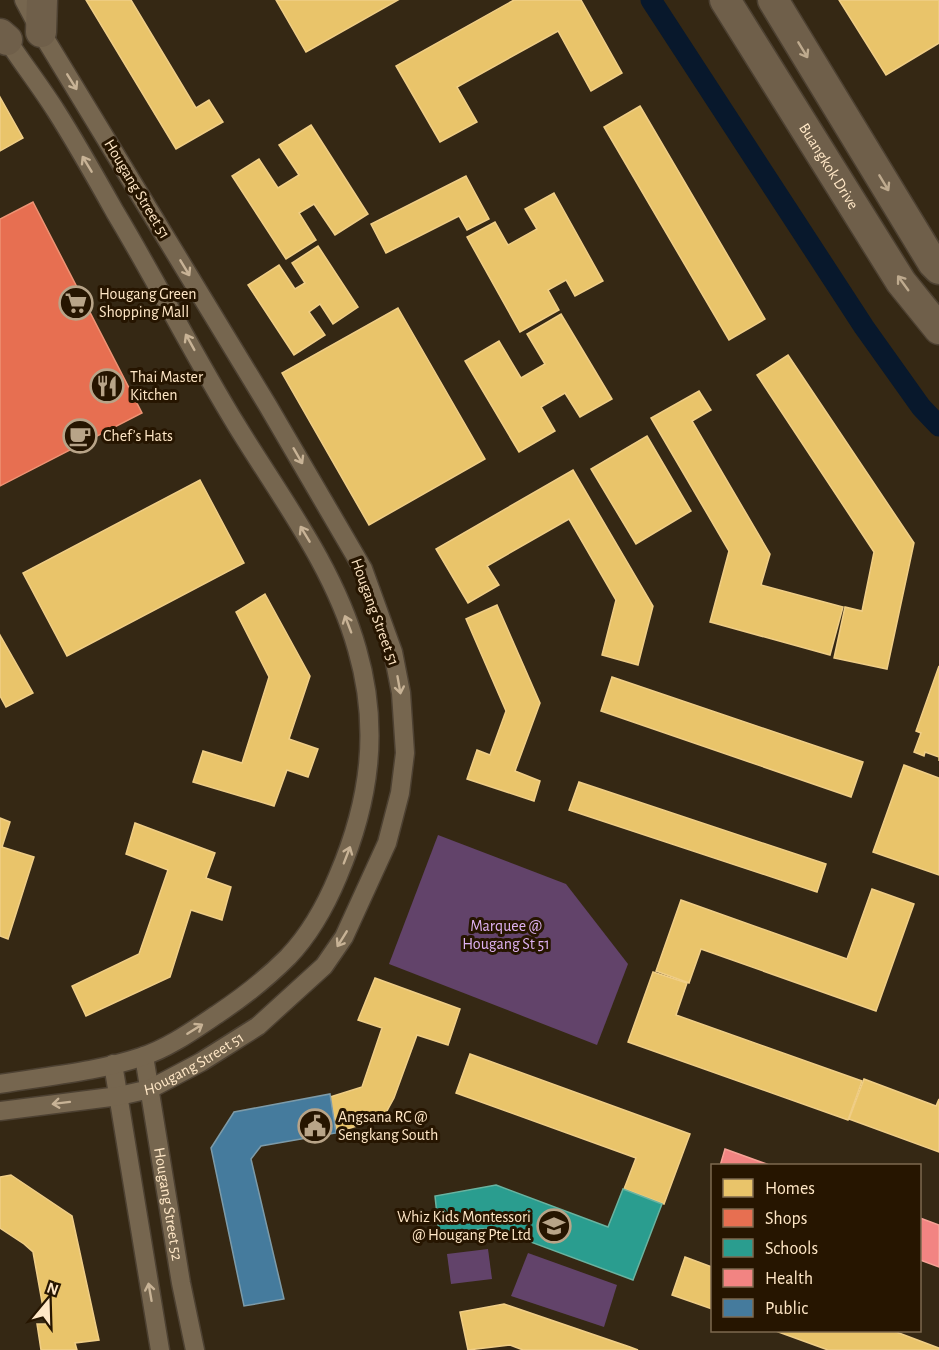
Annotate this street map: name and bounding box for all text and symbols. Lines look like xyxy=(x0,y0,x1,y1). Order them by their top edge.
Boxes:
one-way arrow xyxy=(798,41,810,58)
one-way arrow xyxy=(66,73,78,90)
street label: Buangkok Drive xyxy=(796,120,862,212)
street label: Hougang Street 51 xyxy=(101,137,173,241)
one-way arrow xyxy=(81,156,93,173)
one-way arrow xyxy=(878,174,891,191)
one-way arrow xyxy=(180,259,192,276)
one-way arrow xyxy=(897,275,909,291)
supermarket icon: Hougang Green Shopping Mall xyxy=(58,285,94,321)
place label: Hougang Green Shopping Mall xyxy=(99,286,197,320)
one-way arrow xyxy=(184,334,196,351)
restaurant icon: Thai Master Kitchen xyxy=(89,368,125,404)
place label: Thai Master Kitchen xyxy=(130,369,204,403)
cafe icon: Chef’s Hats xyxy=(62,418,98,454)
place label: Chef’s Hats xyxy=(103,428,173,444)
one-way arrow xyxy=(292,447,304,464)
one-way arrow xyxy=(298,526,310,543)
street label: Hougang Street 51 xyxy=(348,556,402,668)
one-way arrow xyxy=(342,616,353,634)
one-way arrow xyxy=(394,674,405,694)
one-way arrow xyxy=(342,847,353,865)
park label: Marquee @ Hougang St 51 xyxy=(462,918,550,952)
one-way arrow xyxy=(336,931,349,948)
one-way arrow xyxy=(187,1022,204,1035)
street label: Hougang Street 51 xyxy=(142,1029,247,1098)
one-way arrow xyxy=(52,1098,72,1109)
public building icon: Angsana RC @ Sengkang South xyxy=(297,1108,333,1144)
place label: Angsana RC @ Sengkang South xyxy=(338,1109,438,1143)
street label: Hougang Street 52 xyxy=(151,1146,185,1262)
legend xyxy=(711,1164,921,1332)
text: Homes xyxy=(765,1180,815,1198)
school or university icon: Whiz Kids Montessori @ Hougang Pte Ltd xyxy=(536,1208,572,1244)
place label: Whiz Kids Montessori @ Hougang Pte Ltd xyxy=(397,1209,531,1243)
text: Shops xyxy=(765,1210,807,1228)
text: Schools xyxy=(765,1240,818,1258)
text: Health xyxy=(765,1270,813,1288)
north arrow xyxy=(18,1272,78,1332)
text: N xyxy=(45,1279,60,1298)
one-way arrow xyxy=(144,1283,155,1303)
text: Public xyxy=(765,1300,808,1318)

